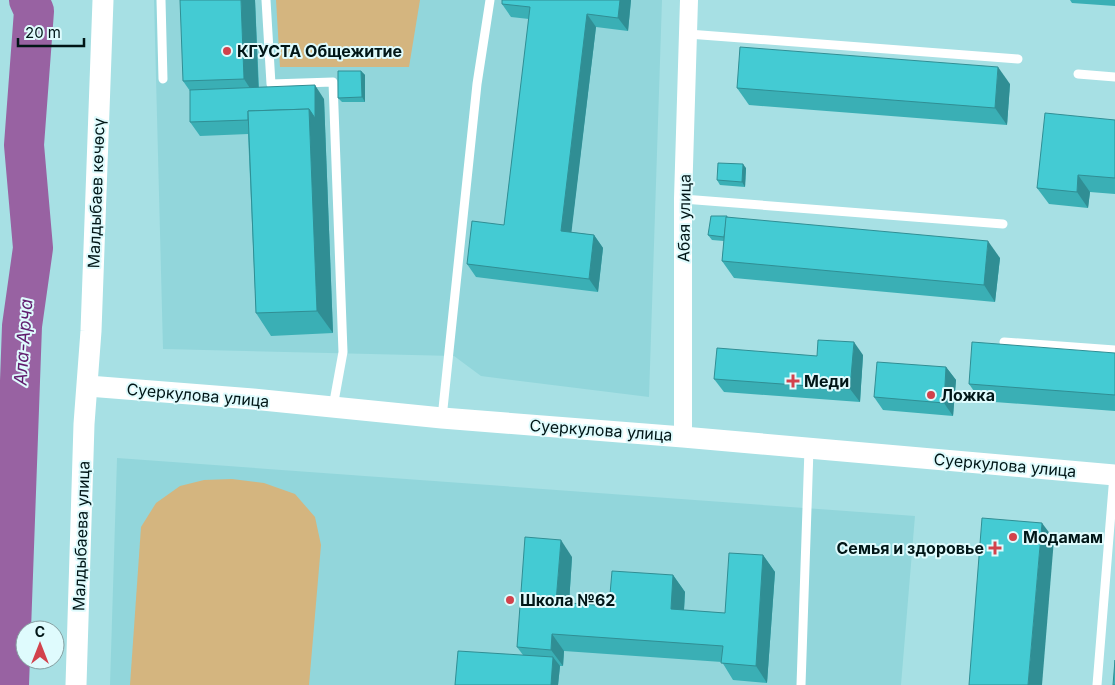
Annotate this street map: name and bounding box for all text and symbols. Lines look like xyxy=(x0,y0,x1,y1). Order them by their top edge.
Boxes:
scale bar xyxy=(18,15,84,47)
text: 20 m xyxy=(25,23,61,42)
place label: КГУСТА Общежитие xyxy=(237,41,402,61)
marker: КГУСТА Общежитие xyxy=(221,45,233,57)
street label: Малдыбаев көчөсү xyxy=(83,117,109,269)
street label: Абая улица xyxy=(673,174,695,262)
water label: Ала-Арча xyxy=(9,298,36,387)
place label: Меди xyxy=(804,371,849,391)
marker: Меди xyxy=(786,374,800,388)
street label: Суеркулова улица xyxy=(126,379,270,411)
place label: Ложка xyxy=(941,385,995,405)
marker: Ложка xyxy=(925,389,937,401)
street label: Суеркулова улица xyxy=(529,415,673,445)
street label: Суеркулова улица xyxy=(933,449,1077,481)
street label: Малдыбаева улица xyxy=(68,461,94,611)
place label: Модамам xyxy=(1023,527,1103,547)
marker: Модамам xyxy=(1007,531,1019,543)
place label: Семья и здоровье xyxy=(837,538,984,558)
marker: Семья и здоровье xyxy=(988,541,1002,555)
place label: Школа №62 xyxy=(520,590,615,610)
marker: Школа №62 xyxy=(504,594,516,606)
north arrow xyxy=(15,620,65,670)
text: С xyxy=(35,623,45,640)

